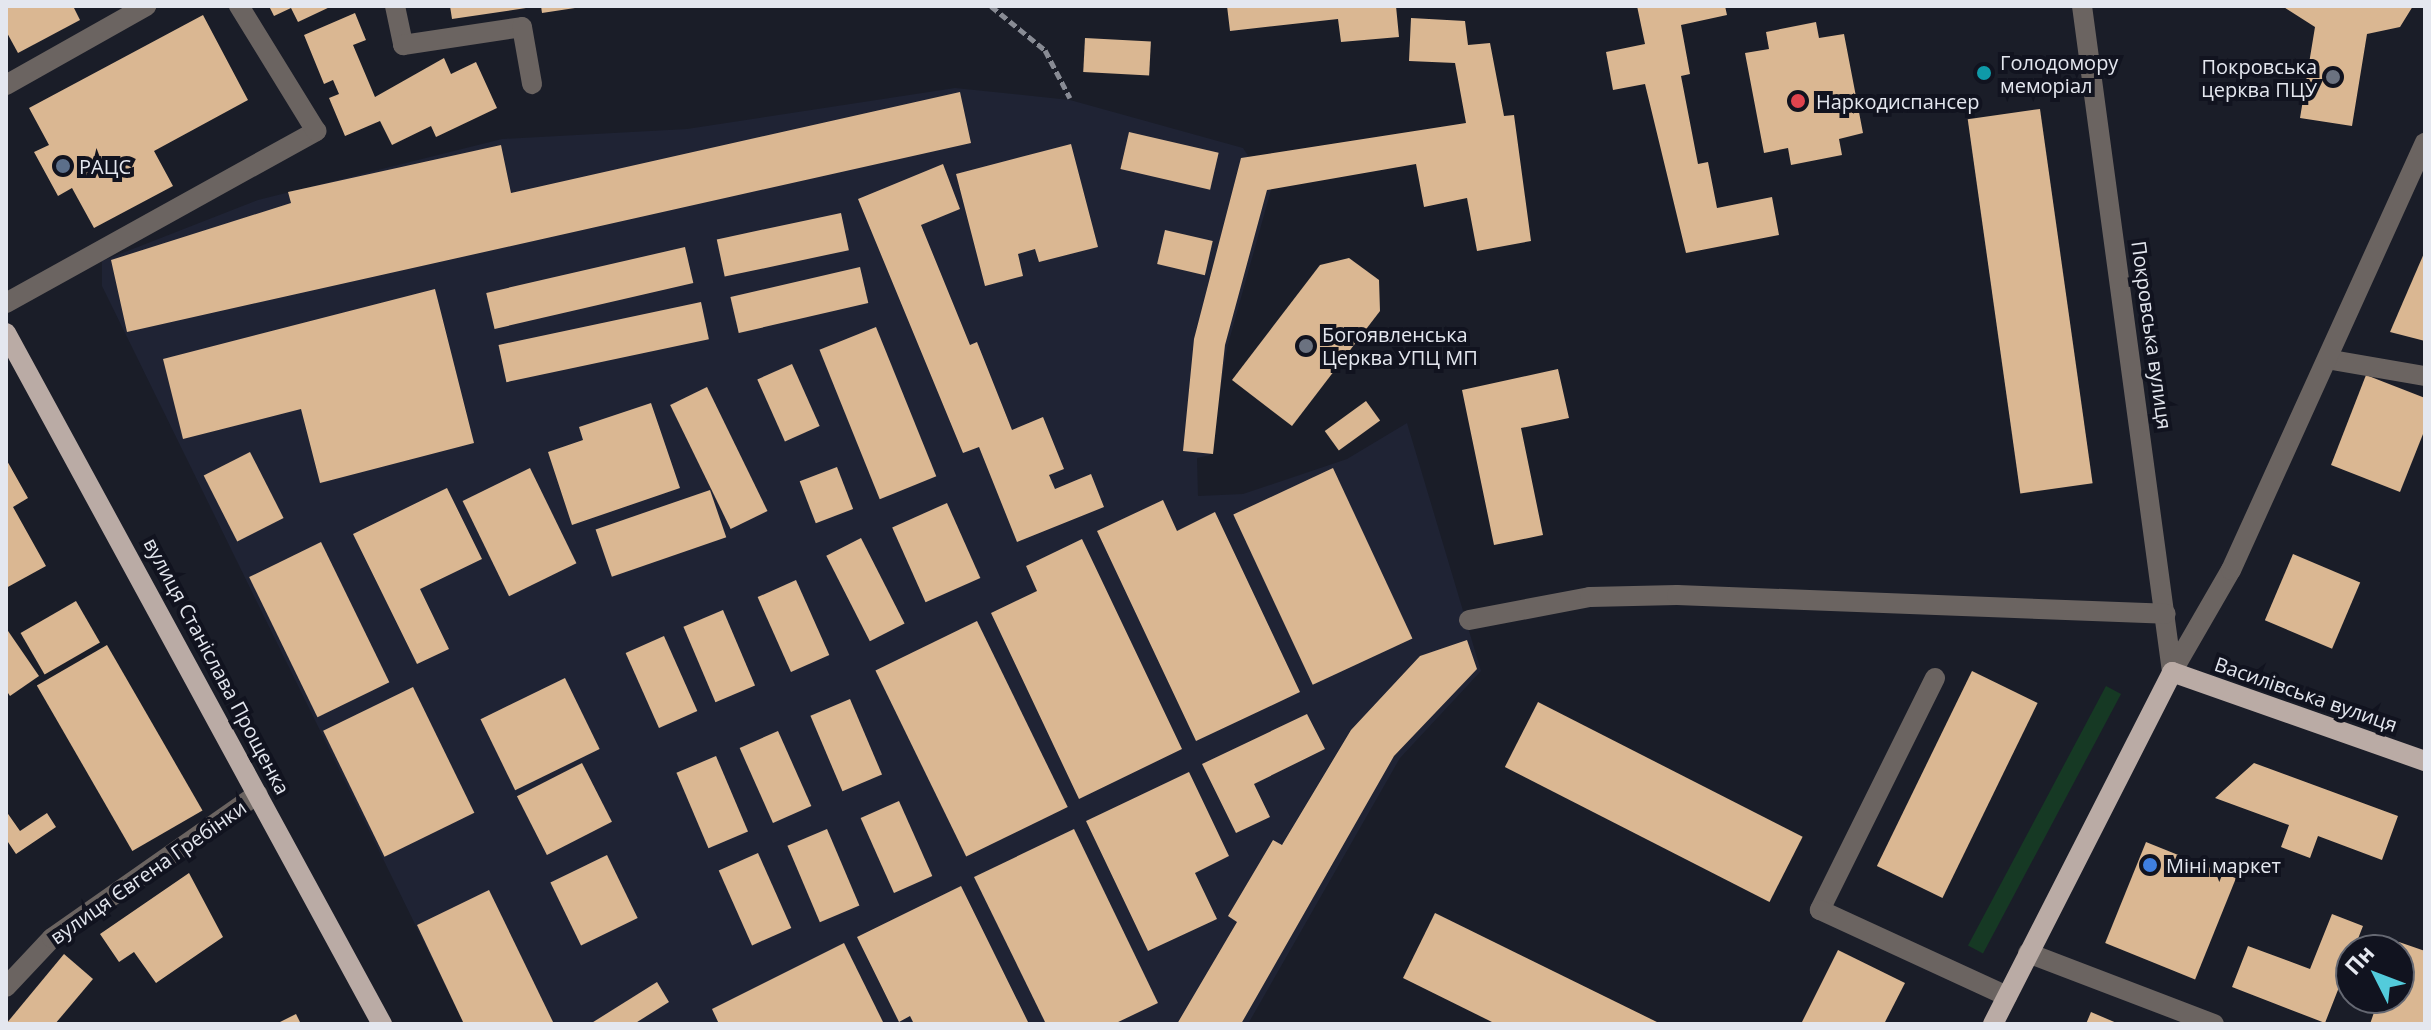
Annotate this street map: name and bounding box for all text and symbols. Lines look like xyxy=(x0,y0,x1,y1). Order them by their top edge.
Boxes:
place label: Голодомору меморіал xyxy=(2000,50,2118,97)
place label: Покровська церква ПЦУ xyxy=(2201,54,2317,101)
marker: Голодомору меморіал xyxy=(1975,64,1993,82)
marker: Покровська церква ПЦУ xyxy=(2324,68,2342,86)
place label: Наркодиспансер xyxy=(1816,89,1979,113)
marker: Наркодиспансер xyxy=(1787,90,1809,112)
place label: РАЦС xyxy=(79,154,131,178)
marker: РАЦС xyxy=(54,157,72,175)
street label: Покровська вулиця xyxy=(2127,239,2177,431)
place label: Богоявленська Церква УПЦ МП xyxy=(1322,322,1478,369)
marker: Богоявленська Церква УПЦ МП xyxy=(1297,337,1315,355)
street label: вулиця Станіслава Прощенка xyxy=(139,534,295,798)
street label: Василівська вулиця xyxy=(2212,651,2400,737)
street label: вулиця Євгена Гребінки xyxy=(45,795,251,949)
place label: Міні маркет xyxy=(2166,853,2281,877)
marker: Міні маркет xyxy=(2141,856,2159,874)
north arrow xyxy=(2335,934,2415,1014)
text: Пн xyxy=(2337,938,2380,981)

